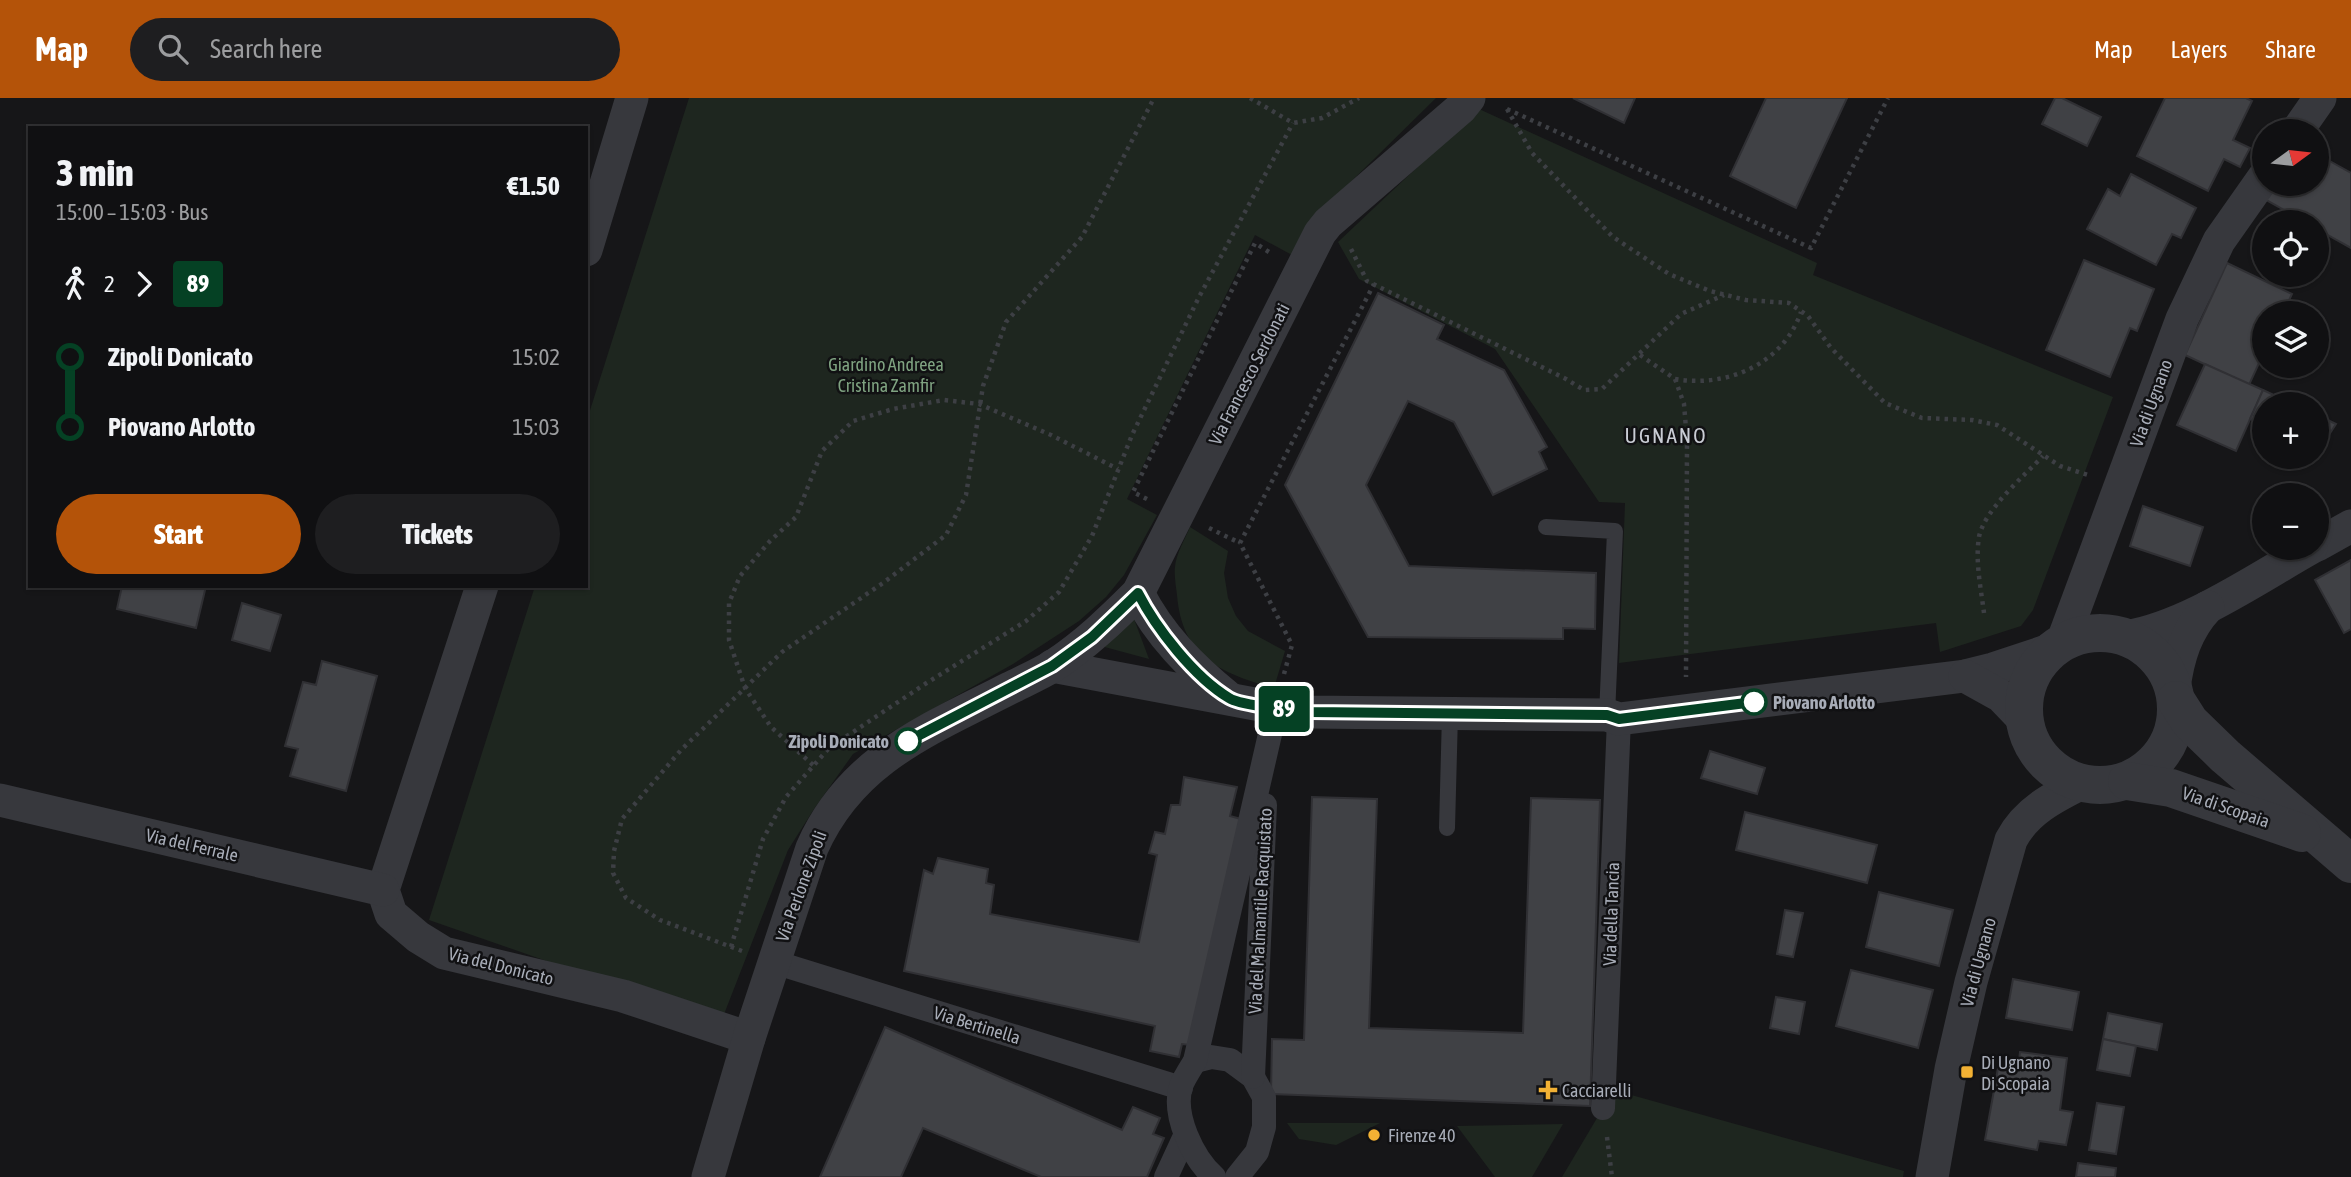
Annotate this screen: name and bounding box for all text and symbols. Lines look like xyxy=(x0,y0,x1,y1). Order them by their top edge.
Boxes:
search box xyxy=(130,18,620,81)
text: Map xyxy=(35,30,88,68)
icon: search xyxy=(154,30,192,68)
text: Search here xyxy=(210,34,322,64)
text: Map xyxy=(2094,36,2133,63)
text: Layers xyxy=(2171,36,2227,63)
text: Share xyxy=(2265,36,2316,63)
north arrow xyxy=(2252,119,2329,196)
map controls xyxy=(2252,119,2329,560)
text: 3 min xyxy=(56,151,134,194)
text: €1.50 xyxy=(507,171,560,201)
text: 15:00 – 15:03 · Bus xyxy=(56,199,208,225)
button: locate xyxy=(2252,210,2329,287)
icon: walk xyxy=(56,265,94,303)
icon: forward xyxy=(125,265,163,303)
text: 89 xyxy=(187,270,209,297)
text: 2 xyxy=(104,271,115,297)
street label: Via Francesco Serdonati xyxy=(1204,300,1294,448)
button: layers xyxy=(2252,301,2329,378)
text: Zipoli Donicato xyxy=(108,342,253,372)
text: 15:02 xyxy=(512,344,560,370)
park label: Giardino Andreea Cristina Zamfir xyxy=(828,354,944,396)
street label: Via di Ugnano xyxy=(2125,356,2177,450)
button: + xyxy=(2252,392,2329,469)
text: Piovano Arlotto xyxy=(108,412,256,442)
text: 15:03 xyxy=(512,414,560,440)
district label: UGNANO xyxy=(1625,423,1707,447)
button: − xyxy=(2252,483,2329,560)
button: Start xyxy=(56,494,301,574)
button: Tickets xyxy=(315,494,560,574)
line badge: 89 xyxy=(1252,686,1316,732)
marker: Piovano Arlotto xyxy=(1741,689,1767,715)
place label: Piovano Arlotto xyxy=(1773,692,1875,713)
text: 89 xyxy=(1273,695,1295,722)
marker: Zipoli Donicato xyxy=(895,728,921,754)
place label: Zipoli Donicato xyxy=(788,731,889,752)
street label: Via di Scopaia xyxy=(2180,782,2272,832)
street label: Via del Malmantile Racquistato xyxy=(1244,807,1276,1015)
street label: Via del Ferrale xyxy=(144,824,240,866)
street label: Via Perlone Zipoli xyxy=(771,828,831,944)
street label: Via della Tancia xyxy=(1599,862,1623,966)
street label: Via di Ugnano xyxy=(1956,915,2000,1009)
street label: Via del Donicato xyxy=(446,943,556,989)
street label: Via Bertinella xyxy=(931,1002,1023,1048)
place label: Di Ugnano Di Scopaia xyxy=(1981,1052,2050,1094)
marker: Di Ugnano Di Scopaia xyxy=(1959,1064,1975,1080)
place label: Cacciarelli xyxy=(1562,1080,1631,1101)
marker: Cacciarelli xyxy=(1540,1082,1556,1098)
place label: Firenze 40 xyxy=(1388,1125,1455,1146)
marker: Firenze 40 xyxy=(1366,1127,1382,1143)

